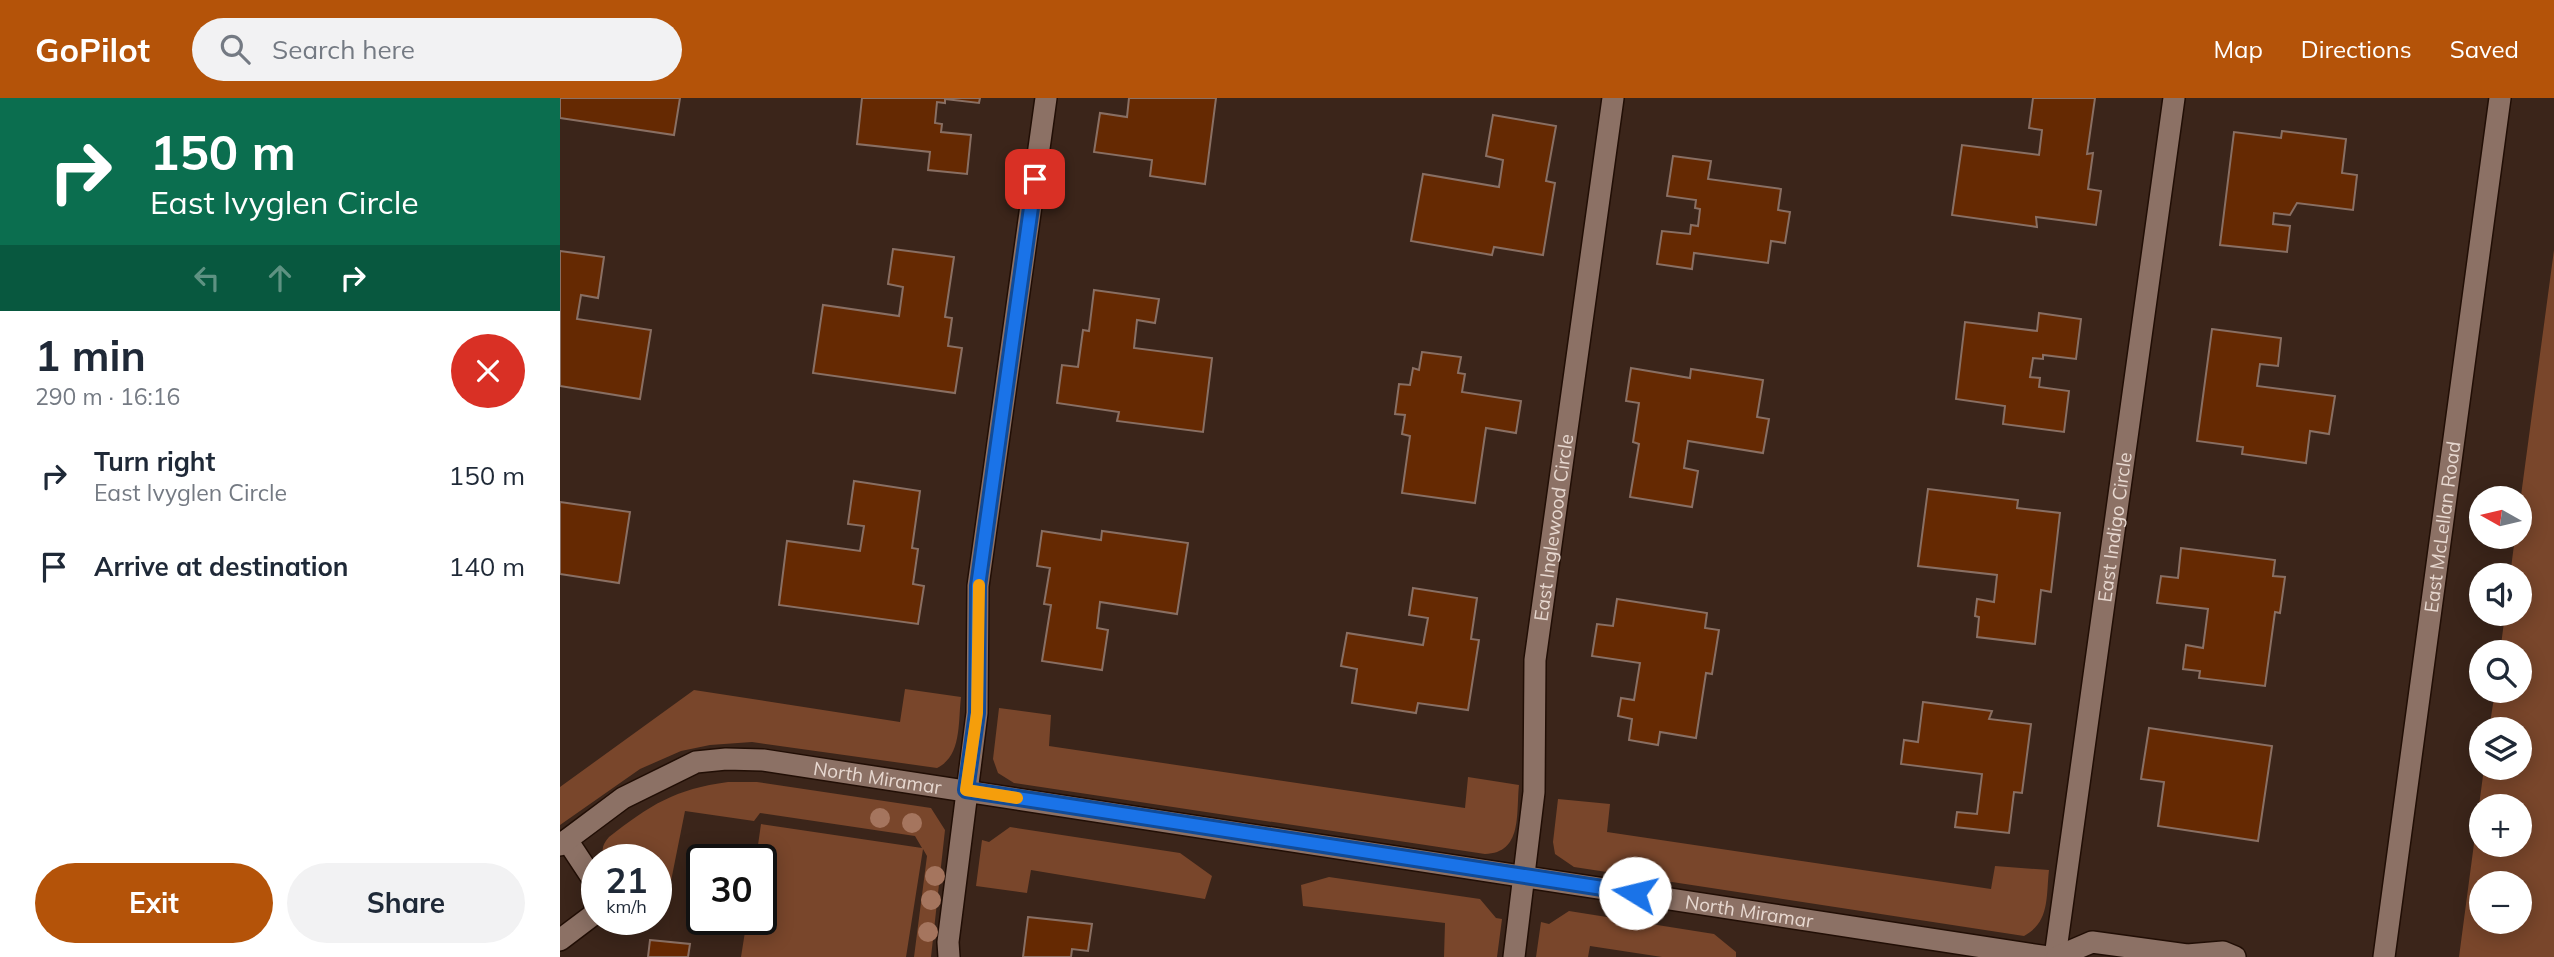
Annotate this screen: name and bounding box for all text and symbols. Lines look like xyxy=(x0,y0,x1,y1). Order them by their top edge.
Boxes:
search box xyxy=(192,18,682,81)
text: GoPilot xyxy=(35,29,150,70)
icon: search xyxy=(216,30,254,68)
text: Search here xyxy=(272,33,415,66)
text: Map xyxy=(2213,34,2263,64)
text: Directions xyxy=(2301,34,2412,64)
text: Saved xyxy=(2450,34,2519,64)
text: 150 m xyxy=(150,121,296,182)
icon: right xyxy=(35,126,126,217)
pin xyxy=(1005,149,1065,209)
icon: arrive xyxy=(1016,160,1054,198)
text: East Ivyglen Circle xyxy=(150,182,419,222)
icon: left xyxy=(188,259,226,297)
icon: ahead xyxy=(261,259,299,297)
icon: right xyxy=(334,259,372,297)
text: 1 min xyxy=(35,329,146,382)
button: close xyxy=(451,334,525,408)
text: 290 m · 16:16 xyxy=(35,382,180,411)
street label: East Inglewood Circle xyxy=(1529,432,1578,623)
street label: East McLellan Road xyxy=(2419,440,2466,614)
text: Turn right xyxy=(94,445,215,478)
street label: East Indigo Circle xyxy=(2092,451,2137,604)
icon: right xyxy=(35,457,73,495)
text: 150 m xyxy=(449,459,525,492)
text: East Ivyglen Circle xyxy=(94,478,287,507)
north arrow xyxy=(2469,486,2532,550)
map controls xyxy=(2469,486,2532,934)
icon: arrive xyxy=(35,548,73,586)
text: Arrive at destination xyxy=(94,550,349,583)
text: 140 m xyxy=(449,550,525,583)
button: sound xyxy=(2469,563,2532,626)
button: search xyxy=(2469,640,2532,703)
button: layers xyxy=(2469,717,2532,780)
street label: North Miramar xyxy=(812,756,943,799)
button: + xyxy=(2469,794,2532,857)
speed limit sign: 30 xyxy=(686,844,777,935)
position arrow xyxy=(1598,856,1672,930)
text: 21 xyxy=(605,858,648,902)
button: Exit xyxy=(35,863,273,943)
button: Share xyxy=(287,863,525,943)
button: − xyxy=(2469,871,2532,934)
street label: North Miramar xyxy=(1684,890,1815,933)
text: km/h xyxy=(606,895,647,918)

